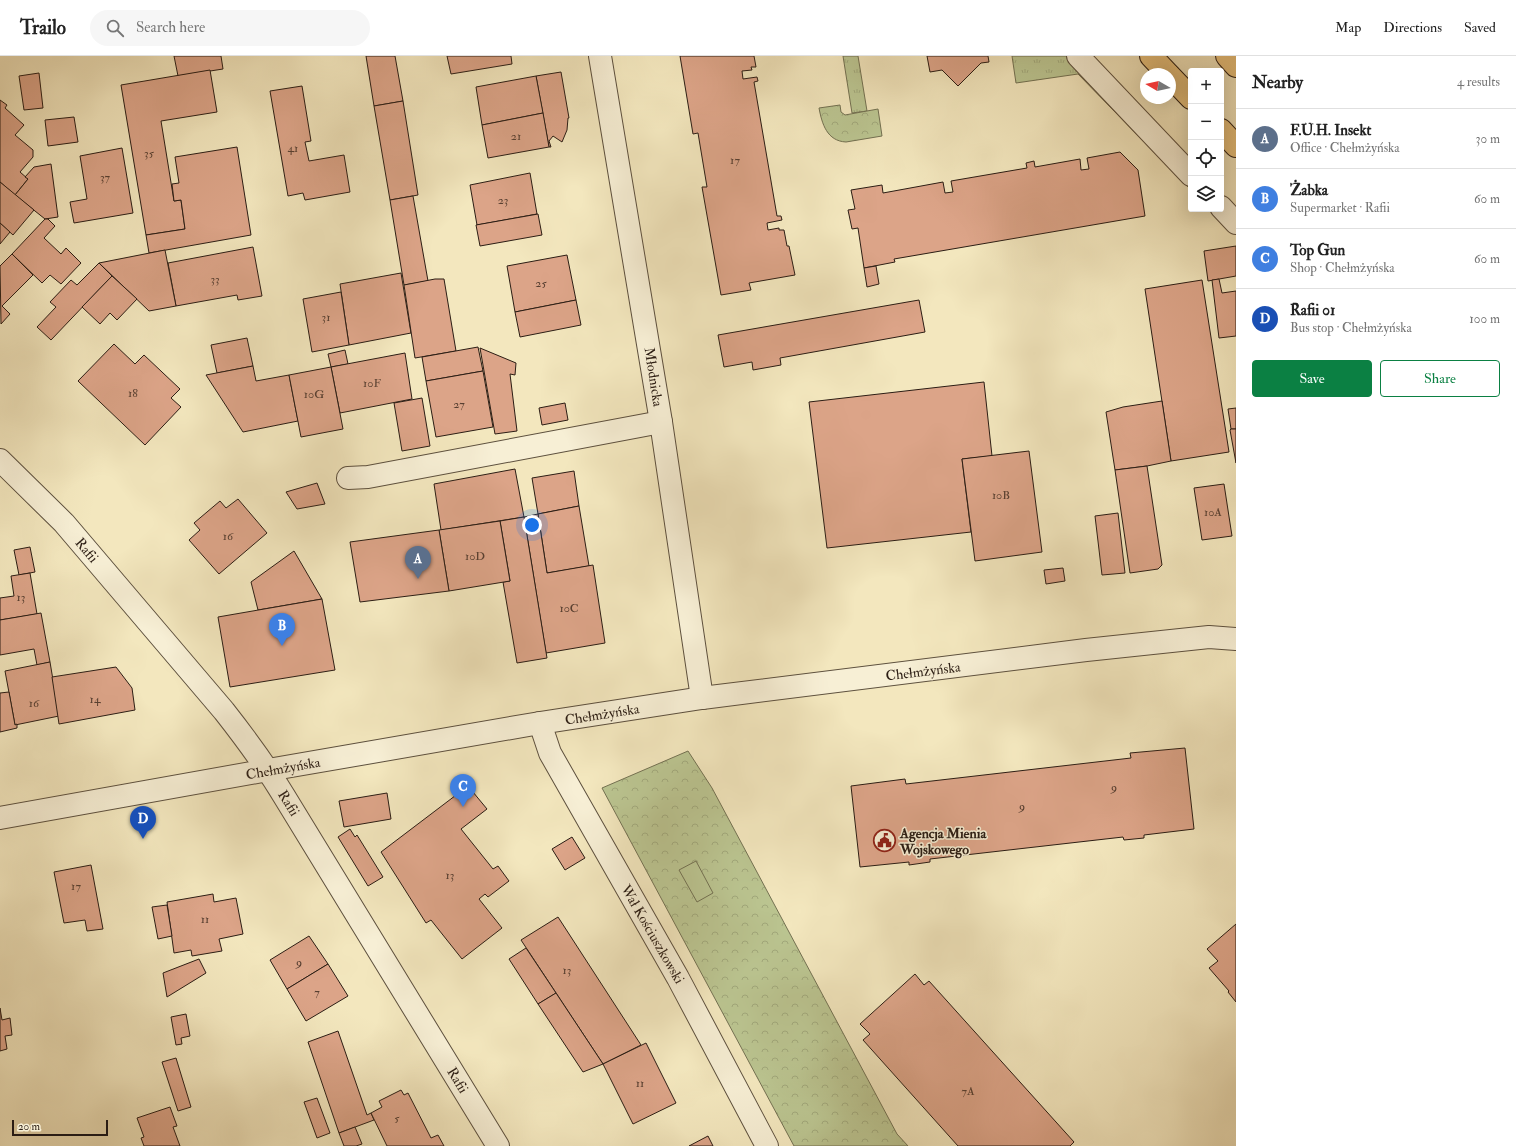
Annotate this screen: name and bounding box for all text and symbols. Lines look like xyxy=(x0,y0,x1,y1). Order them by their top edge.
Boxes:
search box xyxy=(90,10,370,46)
text: Trailo xyxy=(20,16,66,40)
icon: search xyxy=(104,17,126,39)
text: Search here xyxy=(136,18,205,37)
text: Map xyxy=(1335,19,1361,36)
text: Directions xyxy=(1383,19,1442,36)
text: Saved xyxy=(1464,19,1496,36)
north arrow xyxy=(1140,68,1176,104)
map controls xyxy=(1188,68,1224,212)
button: + xyxy=(1188,68,1224,104)
text: Nearby xyxy=(1252,72,1303,93)
text: 4 results xyxy=(1457,74,1500,90)
button: − xyxy=(1188,104,1224,140)
text: F.U.H. Insekt xyxy=(1290,121,1371,140)
house number: 21 xyxy=(511,129,521,144)
text: A xyxy=(1261,131,1269,147)
text: 30 m xyxy=(1476,131,1500,147)
button: locate xyxy=(1188,140,1224,176)
text: Office · Chełmżyńska xyxy=(1290,140,1400,156)
house number: 41 xyxy=(288,141,298,156)
house number: 35 xyxy=(144,146,155,161)
house number: 17 xyxy=(730,153,740,168)
house number: 37 xyxy=(100,170,111,185)
button: layers xyxy=(1188,176,1224,212)
text: Żabka xyxy=(1290,181,1328,200)
text: B xyxy=(1261,191,1269,207)
text: 60 m xyxy=(1474,191,1500,207)
house number: 23 xyxy=(498,193,508,208)
text: Supermarket · Rafii xyxy=(1290,200,1390,216)
text: Top Gun xyxy=(1290,241,1345,260)
text: C xyxy=(1260,251,1270,267)
text: 60 m xyxy=(1474,251,1500,267)
text: Shop · Chełmżyńska xyxy=(1290,260,1395,276)
house number: 33 xyxy=(210,272,220,287)
house number: 25 xyxy=(535,276,547,291)
text: Rafii 01 xyxy=(1290,301,1335,320)
house number: 31 xyxy=(322,310,330,325)
text: D xyxy=(1260,311,1270,327)
text: 100 m xyxy=(1469,311,1500,327)
text: Bus stop · Chełmżyńska xyxy=(1290,320,1412,336)
street label: Młodnicka xyxy=(640,346,667,408)
button: Save xyxy=(1252,360,1372,397)
button: Share xyxy=(1380,360,1500,397)
house number: 10F xyxy=(363,376,381,391)
house number: 18 xyxy=(128,386,138,401)
house number: 10G xyxy=(304,387,324,402)
house number: 27 xyxy=(453,397,465,412)
house number: 10B xyxy=(992,488,1010,503)
house number: 10A xyxy=(1204,505,1222,520)
your location xyxy=(522,515,542,535)
house number: 16 xyxy=(223,529,234,544)
street label: Rafii xyxy=(71,534,102,566)
pin: A xyxy=(405,546,431,579)
house number: 10D xyxy=(465,549,485,564)
house number: 13 xyxy=(17,590,25,605)
house number: 10C xyxy=(559,601,579,616)
pin: B xyxy=(269,613,295,646)
street label: Chełmżyńska xyxy=(885,658,962,686)
house number: 14 xyxy=(90,692,101,707)
house number: 16 xyxy=(29,696,40,711)
street label: Chełmżyńska xyxy=(564,700,641,730)
street label: Chełmżyńska xyxy=(245,754,322,784)
pin: C xyxy=(450,774,476,807)
house number: 9 xyxy=(1110,780,1117,795)
street label: Rafii xyxy=(274,787,303,820)
house number: 9 xyxy=(1018,799,1025,814)
pin: D xyxy=(130,806,156,839)
place label: Agencja Mienia Wojskowego xyxy=(899,825,987,859)
public building icon: Agencja Mienia Wojskowego xyxy=(872,828,898,854)
house number: 13 xyxy=(446,868,454,883)
house number: 17 xyxy=(71,879,81,894)
street label: Wał Kościuszkowski xyxy=(617,881,688,987)
house number: 11 xyxy=(201,912,209,927)
house number: 9 xyxy=(295,955,302,970)
house number: 13 xyxy=(563,963,571,978)
house number: 7 xyxy=(314,985,320,1000)
street label: Rafii xyxy=(443,1064,472,1097)
house number: 11 xyxy=(636,1076,644,1091)
house number: 7A xyxy=(961,1084,975,1099)
house number: 5 xyxy=(394,1111,400,1126)
scale bar xyxy=(12,1118,108,1137)
text: 20 m xyxy=(18,1120,40,1133)

